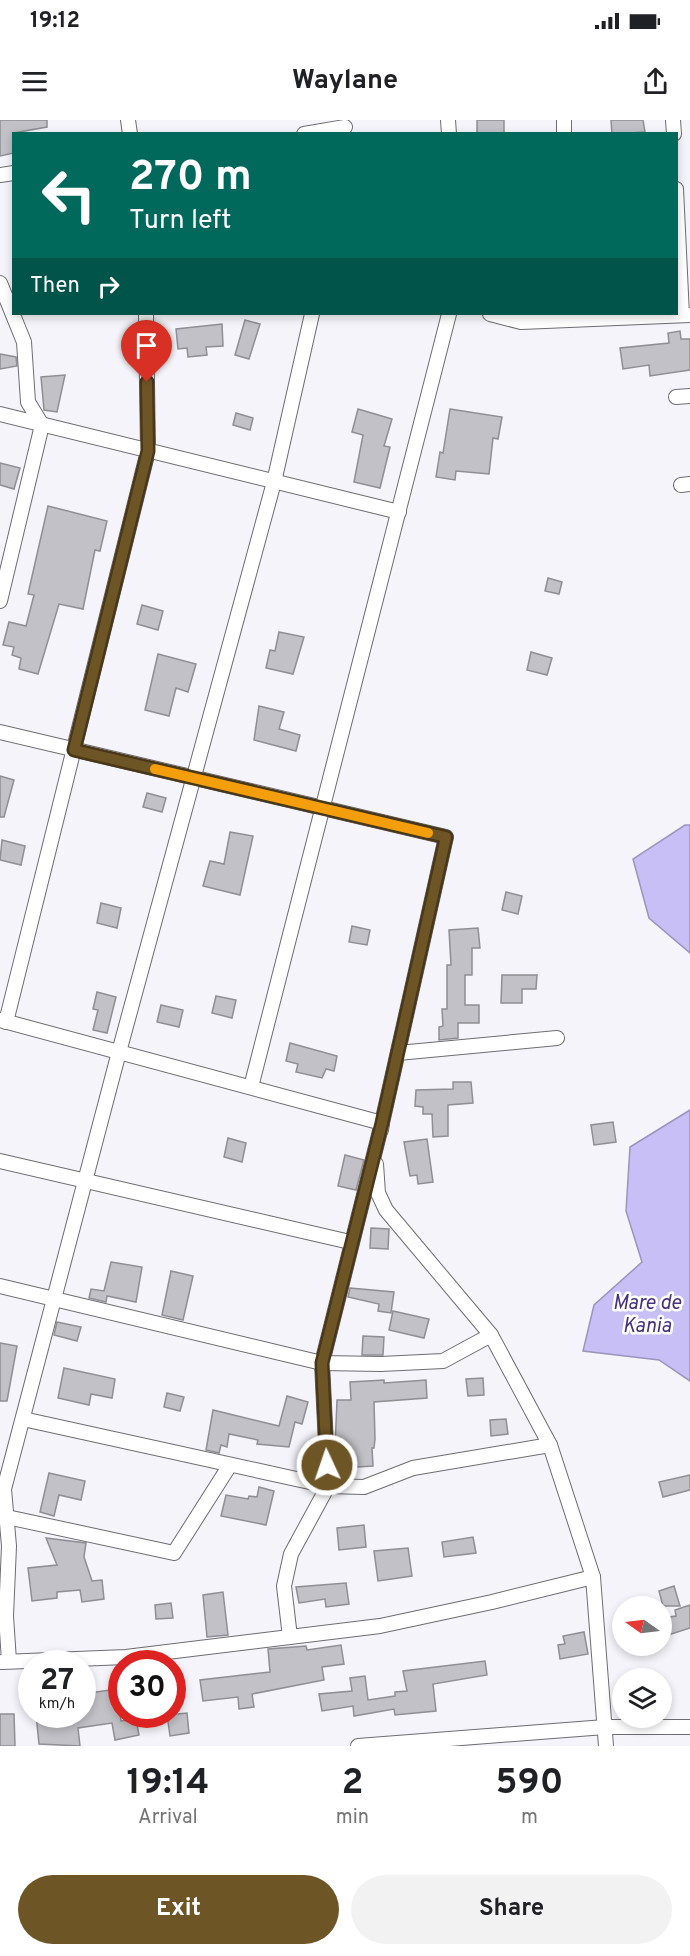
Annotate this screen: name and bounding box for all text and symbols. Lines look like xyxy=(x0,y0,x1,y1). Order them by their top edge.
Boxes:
text: 19:12 xyxy=(30,8,80,35)
text: Waylane xyxy=(292,64,398,98)
icon: menu xyxy=(18,65,51,98)
icon: share xyxy=(639,65,672,98)
text: 270 m xyxy=(129,152,252,205)
icon: left xyxy=(30,156,108,234)
text: Turn left xyxy=(129,204,231,238)
icon: right xyxy=(92,270,125,303)
text: Then xyxy=(30,273,80,300)
pin xyxy=(121,320,172,382)
icon: arrive xyxy=(130,329,163,362)
water label: Mare de Kania xyxy=(613,1291,682,1340)
position arrow xyxy=(295,1433,359,1497)
north arrow xyxy=(612,1596,672,1656)
map controls xyxy=(612,1596,672,1728)
speed limit sign: 30 xyxy=(108,1650,186,1728)
text: 27 xyxy=(40,1663,74,1700)
button: layers xyxy=(612,1668,672,1728)
text: km/h xyxy=(39,1695,75,1714)
text: 19:14 xyxy=(126,1761,209,1807)
text: 2 xyxy=(341,1761,363,1807)
text: 590 xyxy=(496,1761,563,1807)
text: Arrival xyxy=(138,1805,198,1831)
text: min xyxy=(336,1805,369,1831)
text: m xyxy=(521,1805,538,1831)
button: Exit xyxy=(18,1875,339,1944)
button: Share xyxy=(351,1875,672,1944)

